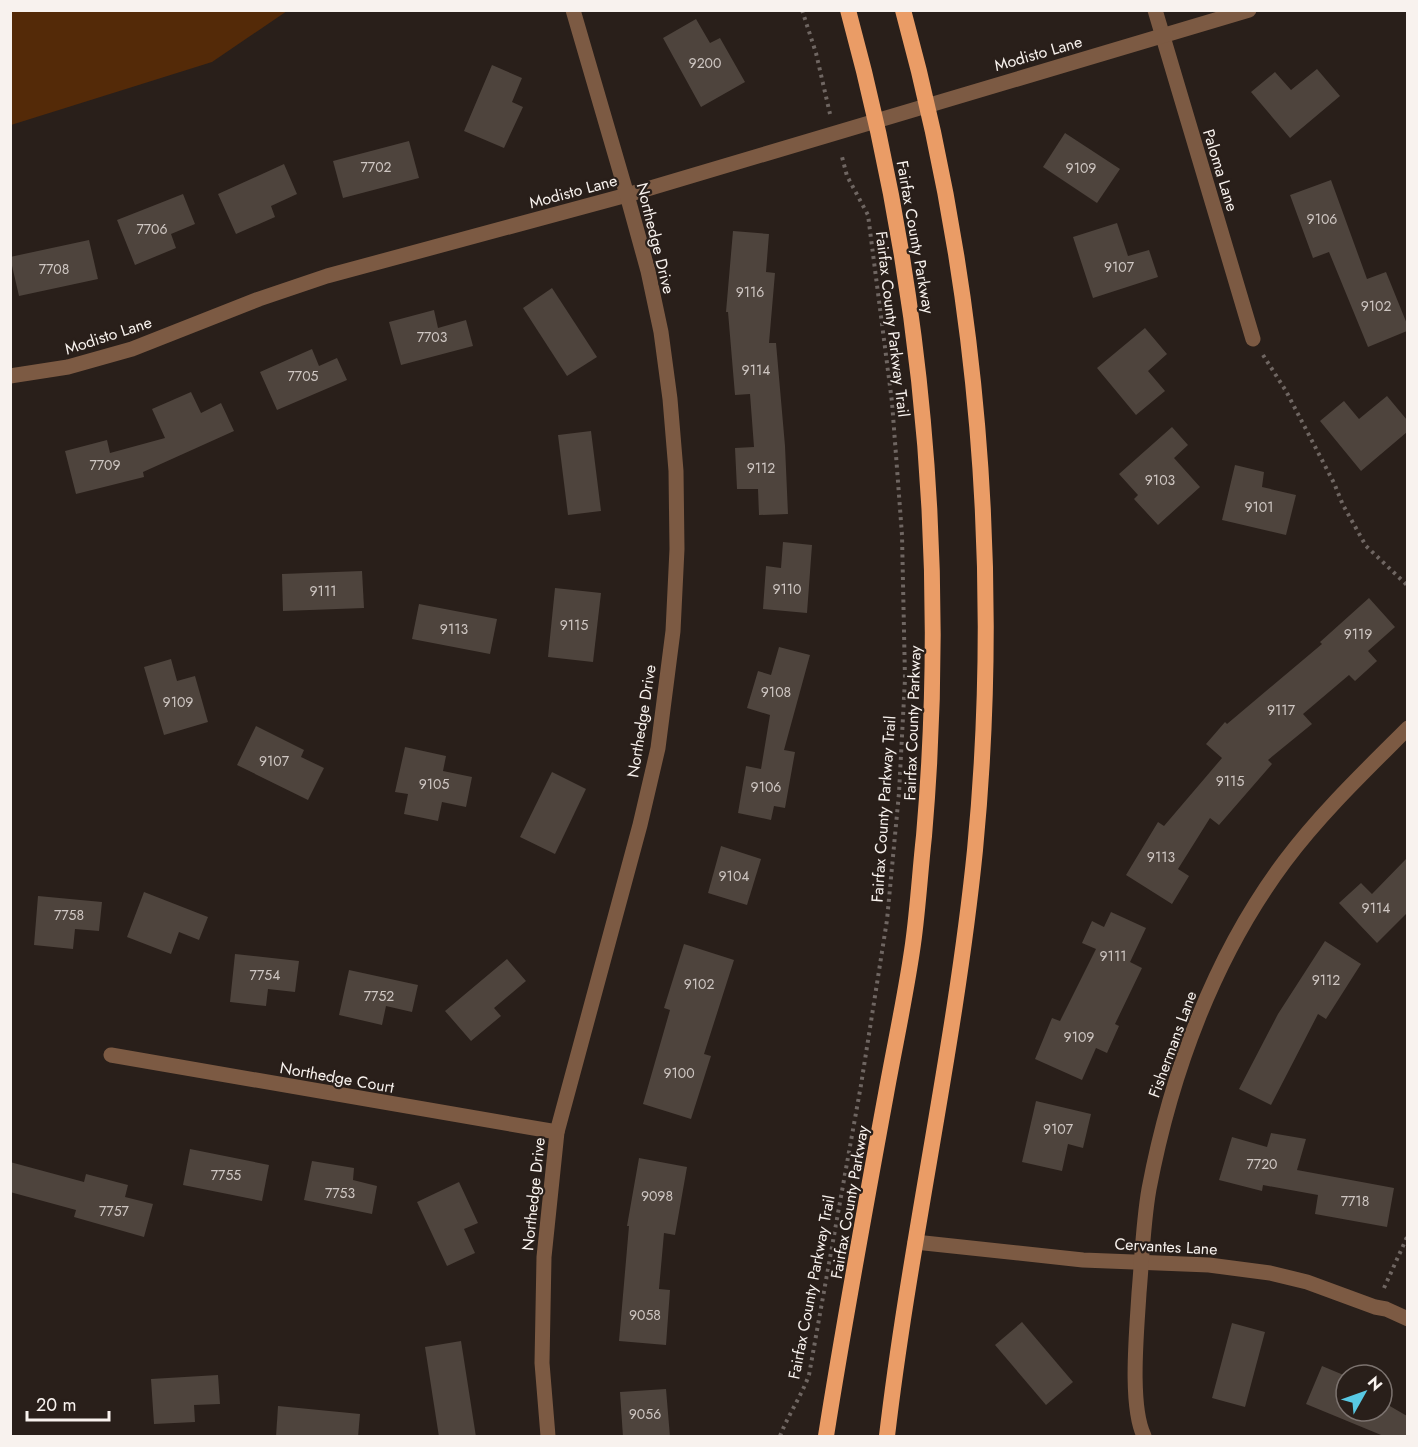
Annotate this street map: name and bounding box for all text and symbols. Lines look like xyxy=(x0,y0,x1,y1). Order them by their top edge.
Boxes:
street label: Modisto Lane xyxy=(992,30,1085,77)
house number: 9200 xyxy=(689,53,721,73)
street label: Paloma Lane xyxy=(1197,126,1244,214)
house number: 7702 xyxy=(360,157,392,177)
house number: 9109 xyxy=(1066,158,1096,178)
street label: Fairfax County Parkway xyxy=(891,159,940,316)
street label: Modisto Lane xyxy=(527,169,620,214)
street label: Northedge Drive xyxy=(631,180,680,296)
house number: 9106 xyxy=(1307,209,1337,229)
house number: 7706 xyxy=(136,219,168,239)
street label: Fairfax County Parkway Trail xyxy=(870,230,915,418)
house number: 9107 xyxy=(1104,257,1135,277)
house number: 7708 xyxy=(39,259,69,279)
house number: 9116 xyxy=(736,282,764,302)
house number: 9102 xyxy=(1361,296,1391,316)
street label: Modisto Lane xyxy=(62,311,155,360)
house number: 7703 xyxy=(417,327,448,347)
house number: 9114 xyxy=(742,360,770,380)
house number: 7705 xyxy=(288,366,319,386)
house number: 7709 xyxy=(89,455,121,475)
house number: 9112 xyxy=(747,458,775,478)
house number: 9103 xyxy=(1145,470,1176,490)
house number: 9101 xyxy=(1244,497,1274,517)
house number: 9110 xyxy=(772,579,802,599)
house number: 9111 xyxy=(310,581,336,601)
house number: 9115 xyxy=(560,615,588,635)
house number: 9113 xyxy=(440,619,469,639)
house number: 9119 xyxy=(1344,624,1372,644)
street label: Fairfax County Parkway xyxy=(898,644,927,801)
street label: Northedge Drive xyxy=(621,663,662,779)
house number: 9108 xyxy=(761,682,791,702)
house number: 9109 xyxy=(163,692,193,712)
house number: 9117 xyxy=(1267,700,1296,720)
street label: Fairfax County Parkway Trail xyxy=(866,715,901,903)
house number: 9107 xyxy=(259,751,290,771)
house number: 9115 xyxy=(1216,771,1244,791)
house number: 9105 xyxy=(419,774,449,794)
house number: 9106 xyxy=(751,777,781,797)
house number: 9113 xyxy=(1147,847,1176,867)
house number: 9104 xyxy=(719,866,749,886)
house number: 9114 xyxy=(1362,898,1390,918)
house number: 7758 xyxy=(54,905,84,925)
house number: 9111 xyxy=(1100,946,1126,966)
house number: 7754 xyxy=(250,965,280,985)
house number: 9112 xyxy=(1312,970,1340,990)
house number: 9102 xyxy=(684,974,714,994)
house number: 7752 xyxy=(364,986,394,1006)
street label: Fishermans Lane xyxy=(1142,988,1202,1101)
house number: 9109 xyxy=(1064,1027,1094,1047)
street label: Northedge Court xyxy=(278,1056,396,1099)
house number: 9100 xyxy=(663,1063,695,1083)
house number: 9107 xyxy=(1043,1119,1074,1139)
street label: Fairfax County Parkway xyxy=(825,1123,874,1280)
street label: Northedge Drive xyxy=(516,1136,551,1252)
house number: 7720 xyxy=(1246,1154,1278,1174)
house number: 7755 xyxy=(211,1165,241,1185)
house number: 7753 xyxy=(325,1183,355,1203)
house number: 9098 xyxy=(641,1186,673,1206)
house number: 7718 xyxy=(1341,1191,1369,1211)
street label: Fairfax County Parkway Trail xyxy=(782,1193,841,1381)
house number: 7757 xyxy=(99,1201,130,1221)
street label: Cervantes Lane xyxy=(1114,1232,1218,1261)
house number: 9058 xyxy=(629,1305,661,1325)
north arrow xyxy=(1334,1363,1394,1423)
text: N xyxy=(1362,1371,1388,1396)
scale bar xyxy=(27,1384,110,1422)
text: 20 m xyxy=(36,1392,76,1418)
house number: 9056 xyxy=(629,1404,661,1424)

